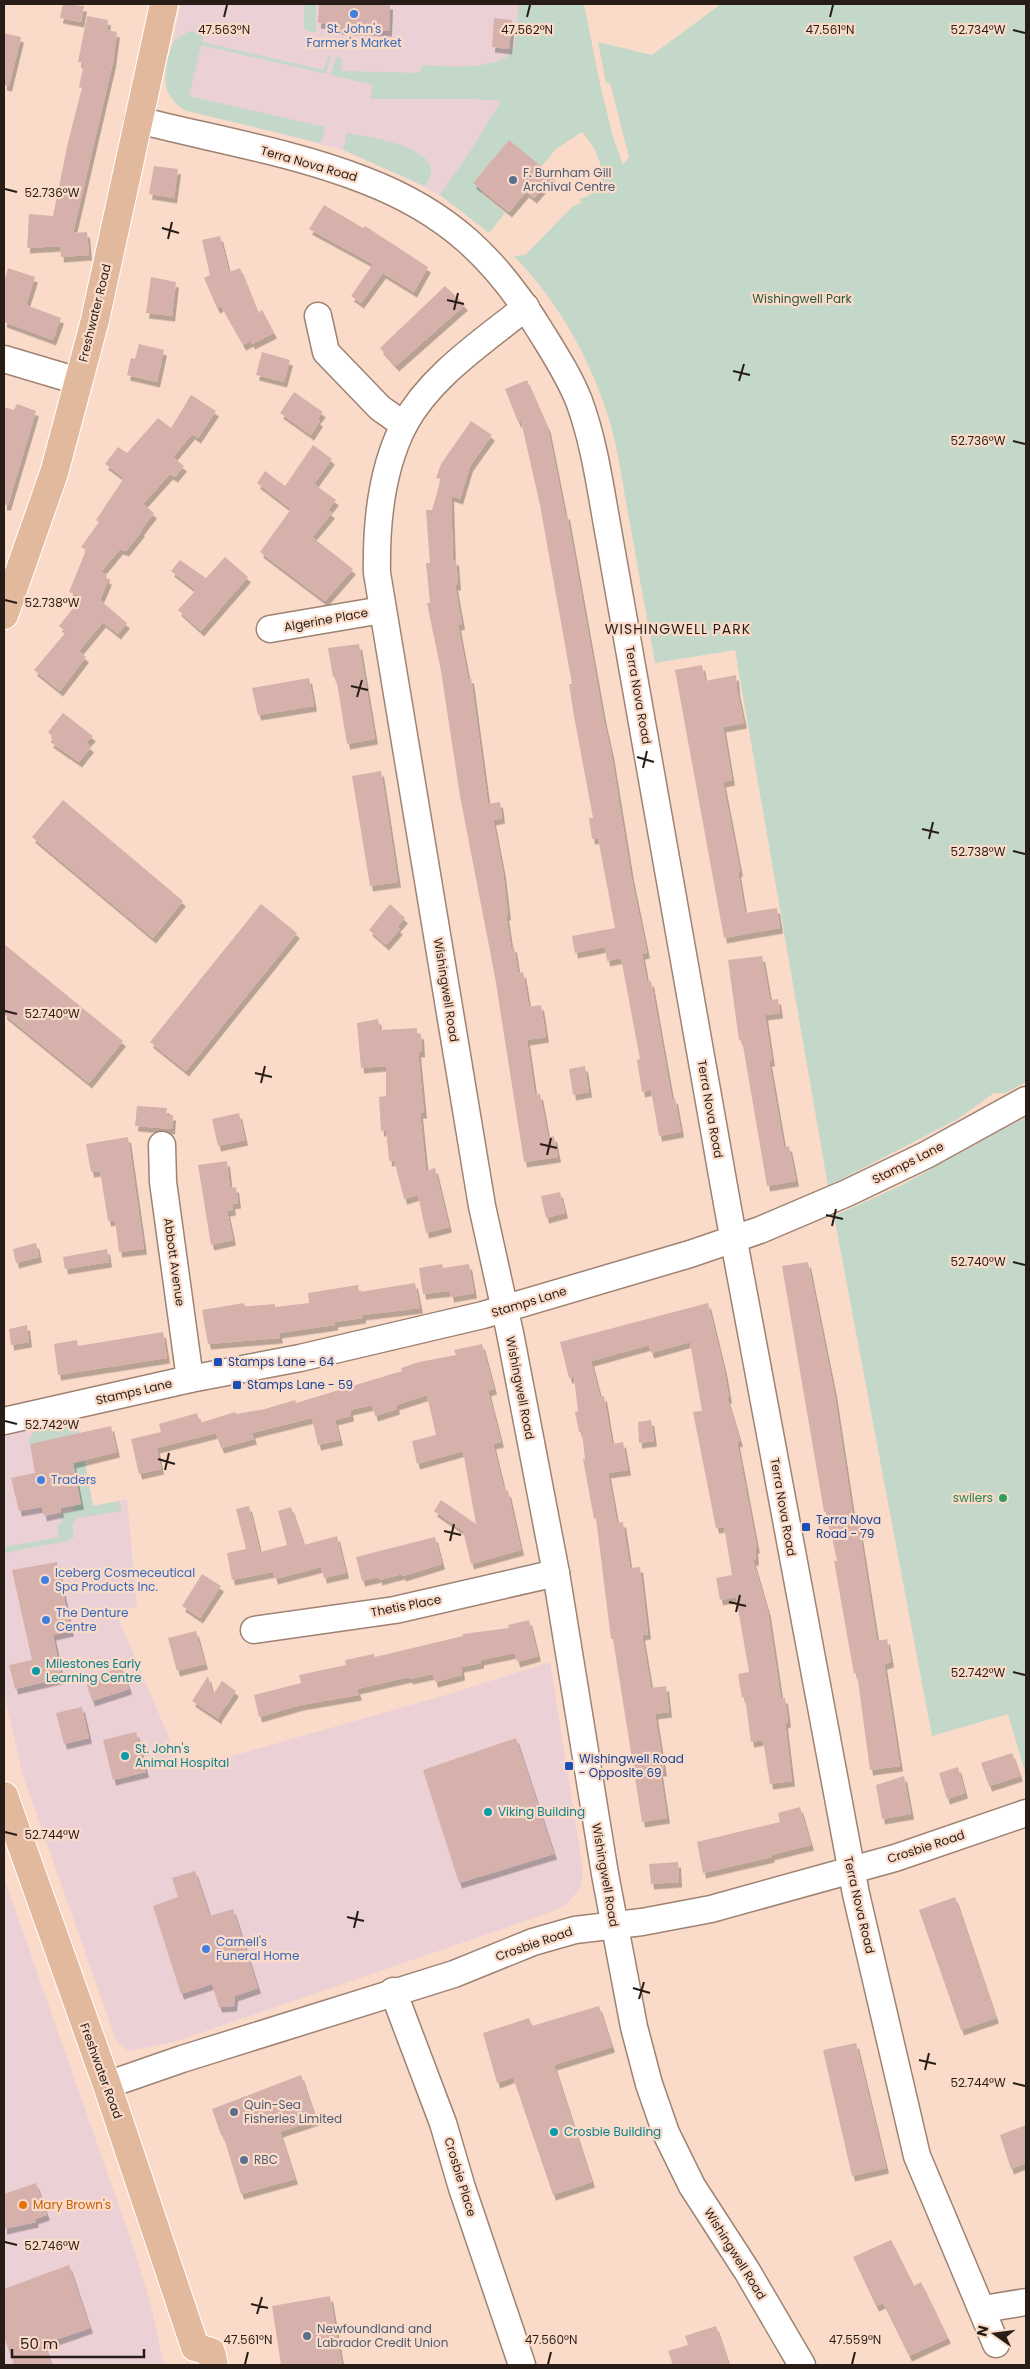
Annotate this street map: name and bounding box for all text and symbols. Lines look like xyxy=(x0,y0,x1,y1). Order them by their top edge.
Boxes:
marker: St. John's Farmer's Market xyxy=(348,8,360,20)
place label: St. John's Farmer's Market xyxy=(306,20,402,51)
text: 47.563°N xyxy=(198,21,250,38)
text: 47.562°N xyxy=(501,21,553,38)
text: 47.561°N xyxy=(806,21,854,38)
text: 52.734°W xyxy=(951,21,1006,38)
street label: Terra Nova Road xyxy=(259,142,359,185)
place label: F. Burnham Gill Archival Centre xyxy=(523,164,615,195)
marker: F. Burnham Gill Archival Centre xyxy=(507,174,519,186)
text: 52.736°W xyxy=(25,184,80,201)
street label: Freshwater Road xyxy=(74,262,115,364)
park label: Wishingwell Park xyxy=(752,290,853,307)
text: 52.736°W xyxy=(951,432,1006,449)
text: 52.738°W xyxy=(25,594,80,611)
street label: Algerine Place xyxy=(283,604,369,635)
district label: WISHINGWELL PARK xyxy=(605,619,751,639)
street label: Terra Nova Road xyxy=(621,644,656,745)
text: 52.738°W xyxy=(951,843,1006,860)
street label: Wishingwell Road xyxy=(430,937,463,1043)
text: 52.740°W xyxy=(24,1005,80,1022)
street label: Terra Nova Road xyxy=(693,1058,728,1159)
street label: Stamps Lane xyxy=(869,1137,946,1188)
street label: Abbott Avenue xyxy=(160,1217,189,1307)
text: 52.740°W xyxy=(950,1253,1006,1270)
street label: Stamps Lane xyxy=(489,1282,569,1321)
street label: Wishingwell Road xyxy=(502,1335,539,1441)
place label: Stamps Lane - 64 xyxy=(228,1353,335,1370)
marker: Stamps Lane - 64 xyxy=(212,1356,224,1368)
street label: Stamps Lane xyxy=(94,1374,174,1409)
place label: Stamps Lane - 59 xyxy=(247,1376,353,1393)
marker: Stamps Lane - 59 xyxy=(231,1379,243,1391)
text: 52.742°W xyxy=(25,1416,80,1433)
street label: Terra Nova Road xyxy=(766,1456,801,1557)
place label: Traders xyxy=(51,1471,96,1488)
marker: Traders xyxy=(35,1474,47,1486)
place label: swilers xyxy=(953,1489,993,1506)
marker: swilers xyxy=(997,1492,1009,1504)
place label: Terra Nova Road - 79 xyxy=(816,1511,881,1542)
marker: Terra Nova Road - 79 xyxy=(800,1521,812,1533)
place label: Iceberg Cosmeceutical Spa Products Inc. xyxy=(55,1564,195,1595)
marker: Iceberg Cosmeceutical Spa Products Inc. xyxy=(39,1574,51,1586)
street label: Thetis Place xyxy=(369,1590,442,1621)
place label: The Denture Centre xyxy=(56,1604,128,1635)
marker: The Denture Centre xyxy=(40,1614,52,1626)
place label: Milestones Early Learning Centre xyxy=(46,1655,142,1686)
text: 52.742°W xyxy=(951,1664,1006,1681)
marker: Milestones Early Learning Centre xyxy=(30,1665,42,1677)
place label: St. John's Animal Hospital xyxy=(135,1740,229,1771)
marker: St. John's Animal Hospital xyxy=(119,1750,131,1762)
place label: Wishingwell Road - Opposite 69 xyxy=(579,1750,684,1781)
marker: Wishingwell Road - Opposite 69 xyxy=(563,1760,575,1772)
place label: Viking Building xyxy=(498,1803,585,1820)
marker: Viking Building xyxy=(482,1806,494,1818)
street label: Wishingwell Road xyxy=(588,1822,623,1928)
text: 52.744°W xyxy=(24,1826,80,1843)
street label: Crosbie Road xyxy=(885,1826,967,1867)
street label: Terra Nova Road xyxy=(840,1854,879,1955)
street label: Crosbie Road xyxy=(493,1922,575,1965)
place label: Carnell's Funeral Home xyxy=(216,1933,299,1964)
marker: Carnell's Funeral Home xyxy=(200,1943,212,1955)
street label: Freshwater Road xyxy=(76,2021,127,2121)
text: 52.744°W xyxy=(950,2074,1006,2091)
place label: Quin-Sea Fisheries Limited xyxy=(244,2096,342,2127)
marker: Quin-Sea Fisheries Limited xyxy=(228,2106,240,2118)
place label: Crosbie Building xyxy=(564,2123,661,2140)
marker: Crosbie Building xyxy=(548,2126,560,2138)
street label: Crosbie Place xyxy=(440,2135,481,2219)
place label: RBC xyxy=(254,2151,278,2168)
marker: RBC xyxy=(238,2154,250,2166)
place label: Mary Brown's xyxy=(33,2196,111,2213)
marker: Mary Brown's xyxy=(17,2199,29,2211)
street label: Wishingwell Road xyxy=(700,2205,770,2303)
text: 52.746°W xyxy=(24,2237,80,2254)
north arrow xyxy=(970,2309,1020,2359)
place label: Newfoundland and Labrador Credit Union xyxy=(317,2320,448,2351)
text: N xyxy=(971,2323,993,2338)
scale bar xyxy=(12,2326,145,2358)
marker: Newfoundland and Labrador Credit Union xyxy=(301,2330,313,2342)
text: 47.561°N xyxy=(224,2331,272,2348)
text: 47.560°N xyxy=(525,2331,577,2348)
text: 47.559°N xyxy=(829,2331,881,2348)
text: 50 m xyxy=(20,2333,58,2354)

